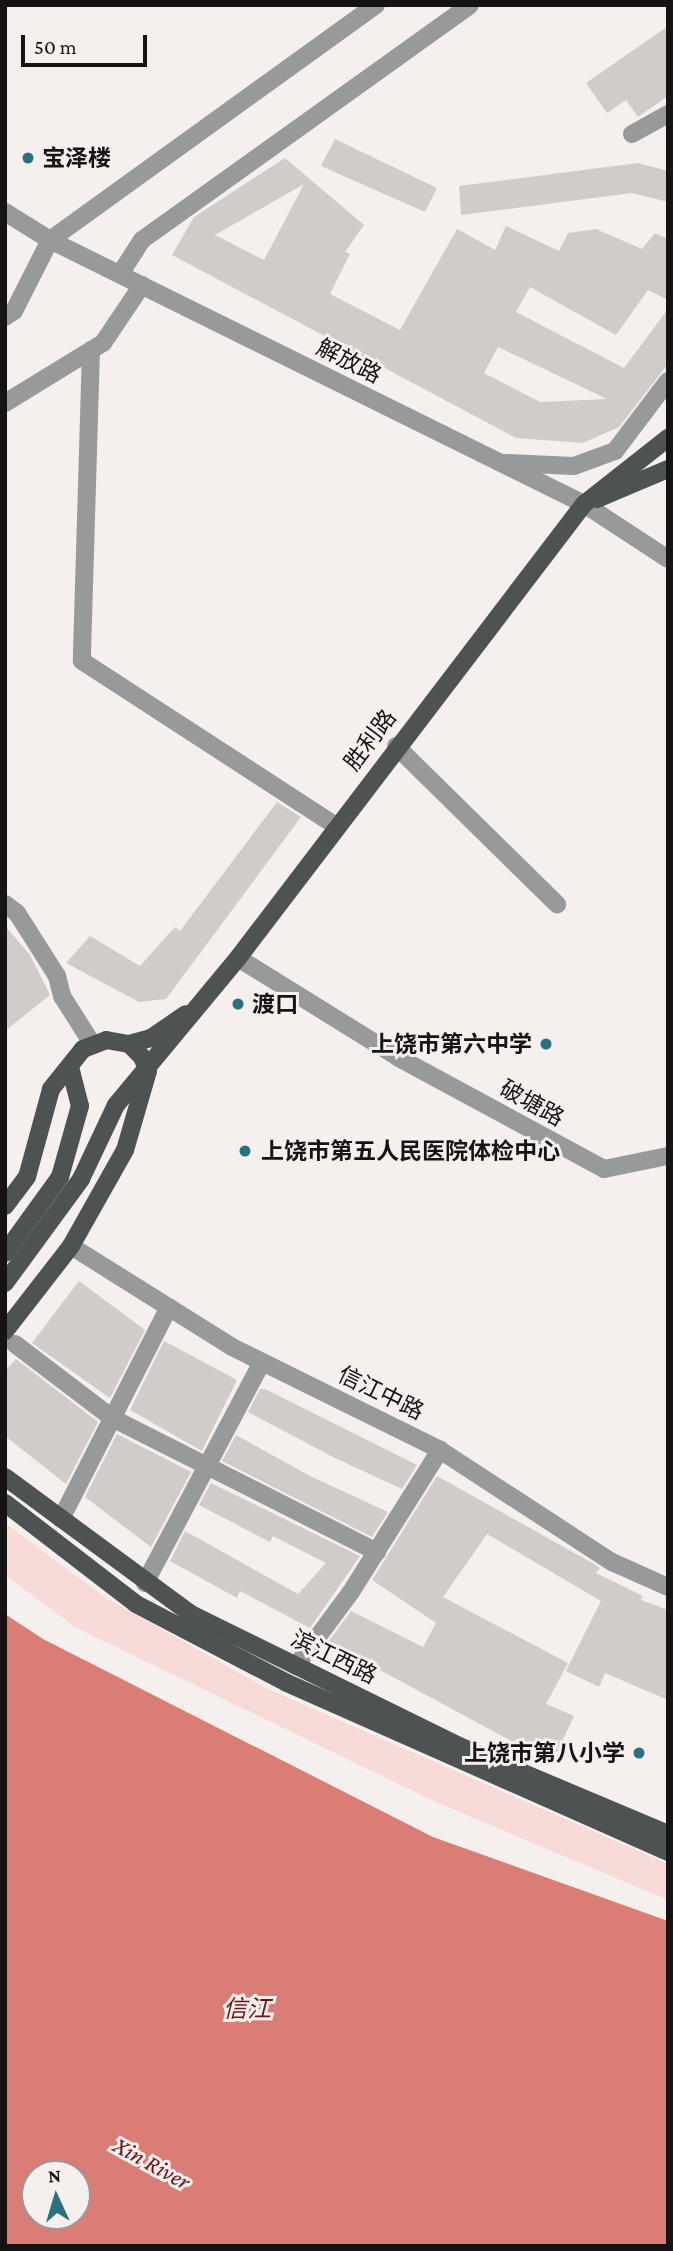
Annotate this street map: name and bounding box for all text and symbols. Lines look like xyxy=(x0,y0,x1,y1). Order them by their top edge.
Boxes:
scale bar xyxy=(24,21,150,65)
text: 50 m xyxy=(34,35,77,59)
place label: 宝泽楼 xyxy=(42,144,111,172)
marker: 宝泽楼 xyxy=(20,150,36,166)
street label: 解放路 xyxy=(312,333,386,389)
street label: 胜利路 xyxy=(338,704,402,776)
place label: 渡口 xyxy=(252,990,298,1018)
marker: 渡口 xyxy=(230,996,246,1012)
place label: 上饶市第六中学 xyxy=(371,1030,532,1058)
marker: 上饶市第六中学 xyxy=(538,1036,554,1052)
street label: 破塘路 xyxy=(495,1074,569,1132)
place label: 上饶市第五人民医院体检中心 xyxy=(261,1137,560,1165)
marker: 上饶市第五人民医院体检中心 xyxy=(235,1141,255,1161)
street label: 信江中路 xyxy=(334,1360,428,1426)
street label: 滨江西路 xyxy=(287,1624,381,1690)
place label: 上饶市第八小学 xyxy=(464,1739,625,1767)
marker: 上饶市第八小学 xyxy=(631,1745,647,1761)
water label: 信江 xyxy=(223,1995,271,2023)
water label: Xin River xyxy=(109,2130,195,2196)
north arrow xyxy=(21,2160,91,2230)
text: N xyxy=(47,2165,62,2186)

